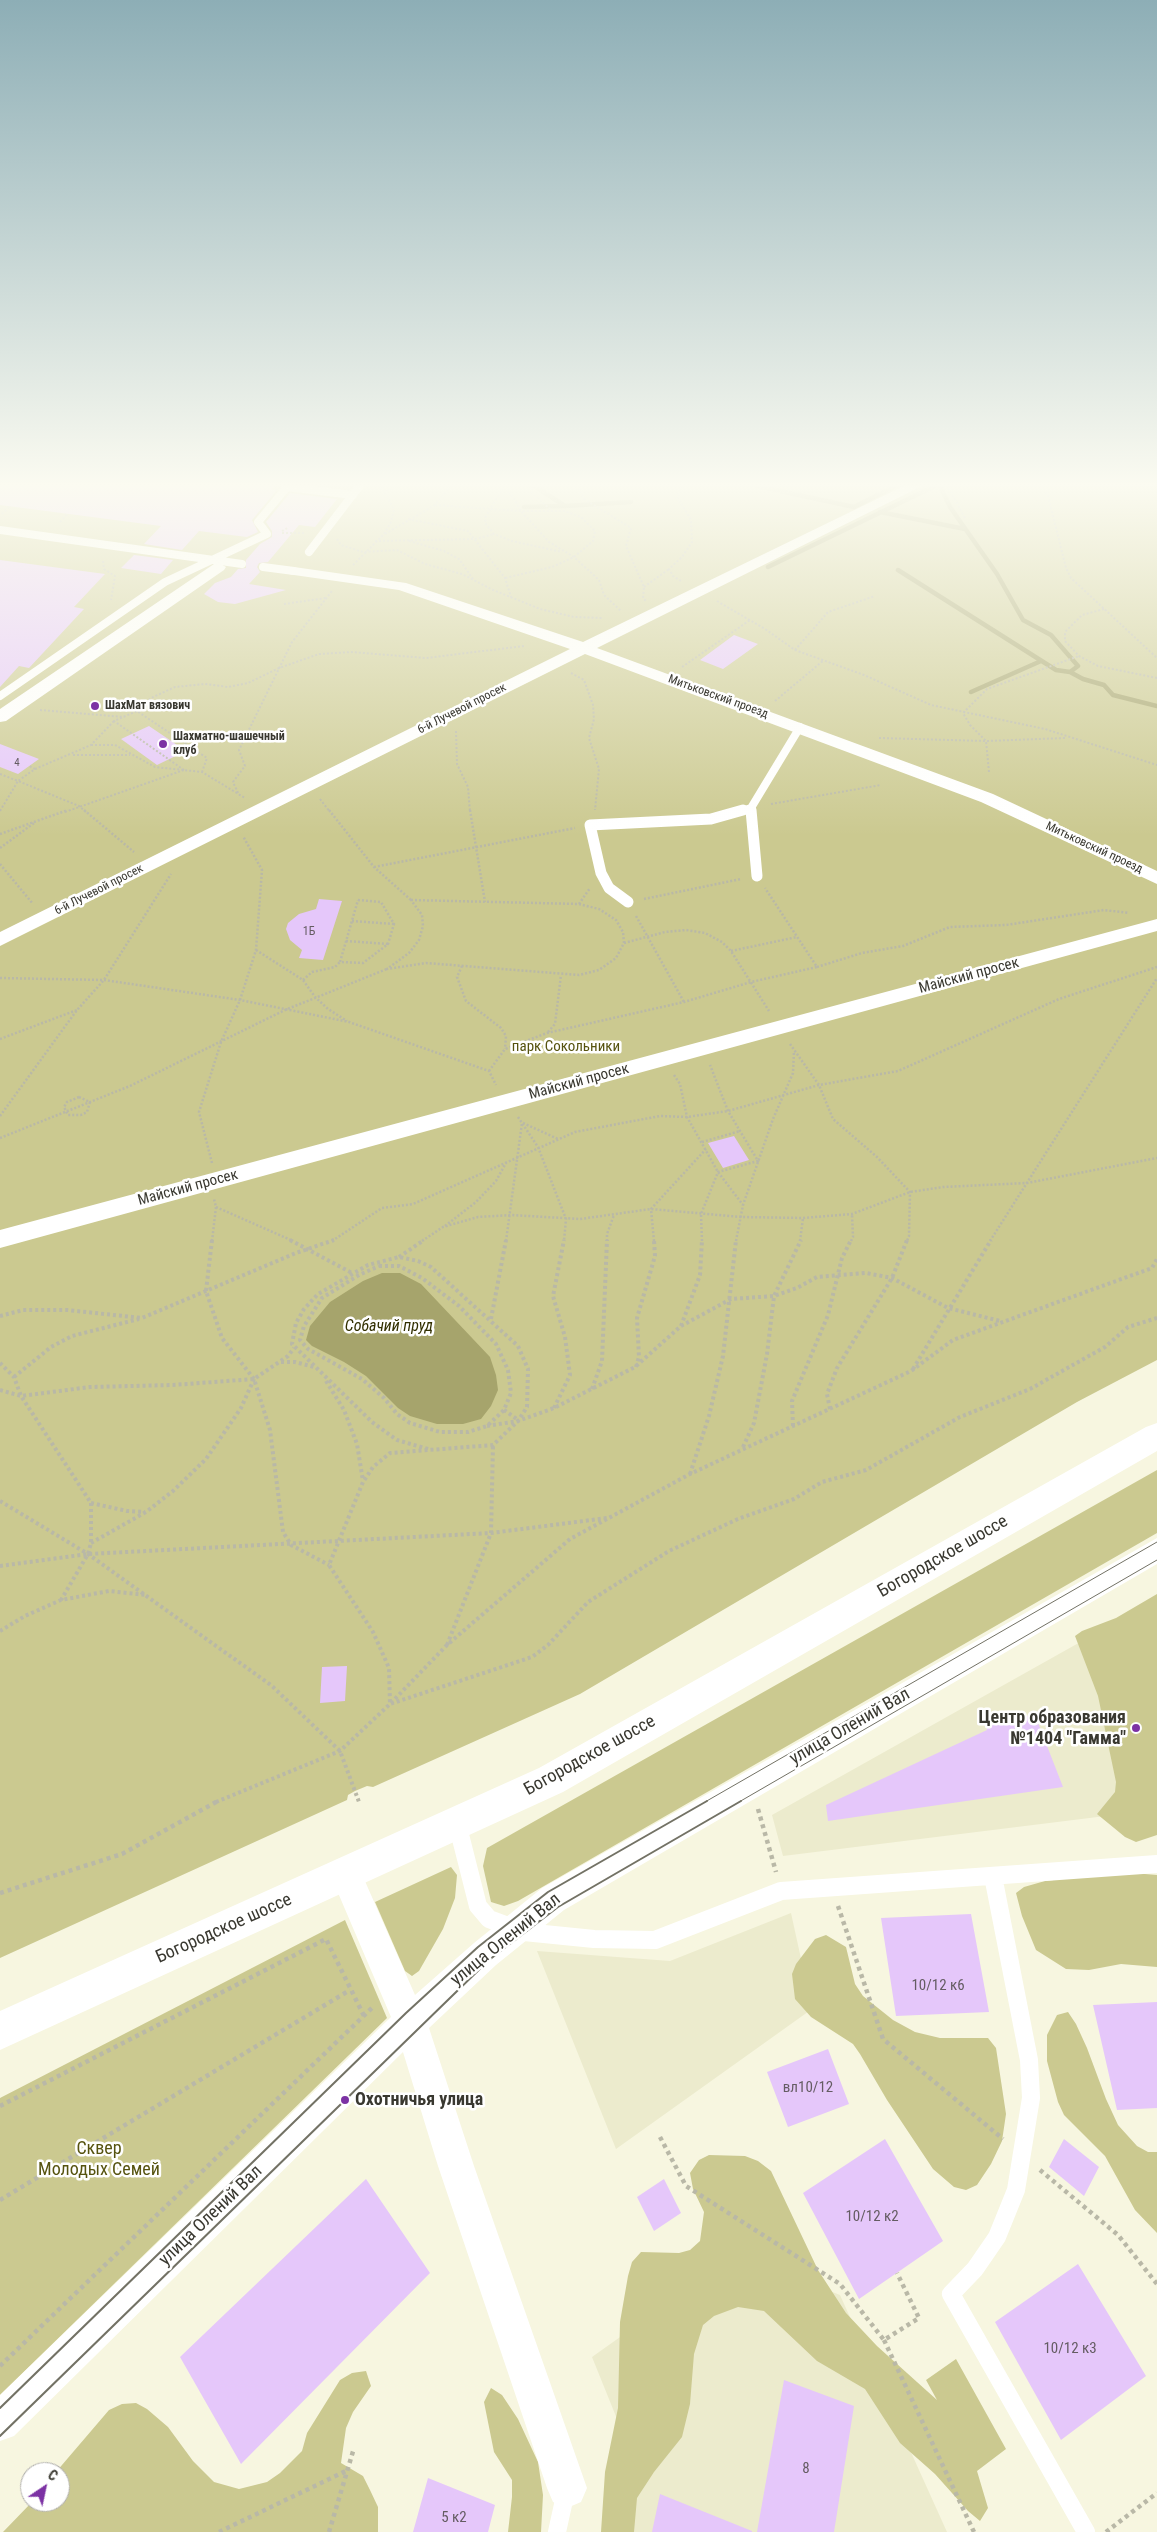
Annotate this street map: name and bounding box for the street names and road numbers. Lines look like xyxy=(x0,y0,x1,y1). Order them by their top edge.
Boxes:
street label: Митьковский проезд xyxy=(666,672,770,722)
street label: 6-й Лучевой просек xyxy=(415,680,509,738)
street label: Митьковский проезд xyxy=(1043,819,1145,877)
street label: 6-й Лучевой просек xyxy=(52,861,146,919)
street label: Майский просек xyxy=(917,954,1021,998)
street label: Майский просек xyxy=(527,1060,631,1104)
street label: Майский просек xyxy=(136,1166,240,1210)
street label: Богородское шоссе xyxy=(874,1511,1012,1603)
street label: улица Олений Вал xyxy=(786,1684,914,1770)
street label: Богородское шоссе xyxy=(521,1711,659,1801)
street label: Богородское шоссе xyxy=(153,1889,295,1969)
street label: улица Олений Вал xyxy=(447,1889,565,1991)
street label: улица Олений Вал xyxy=(155,2161,267,2271)

